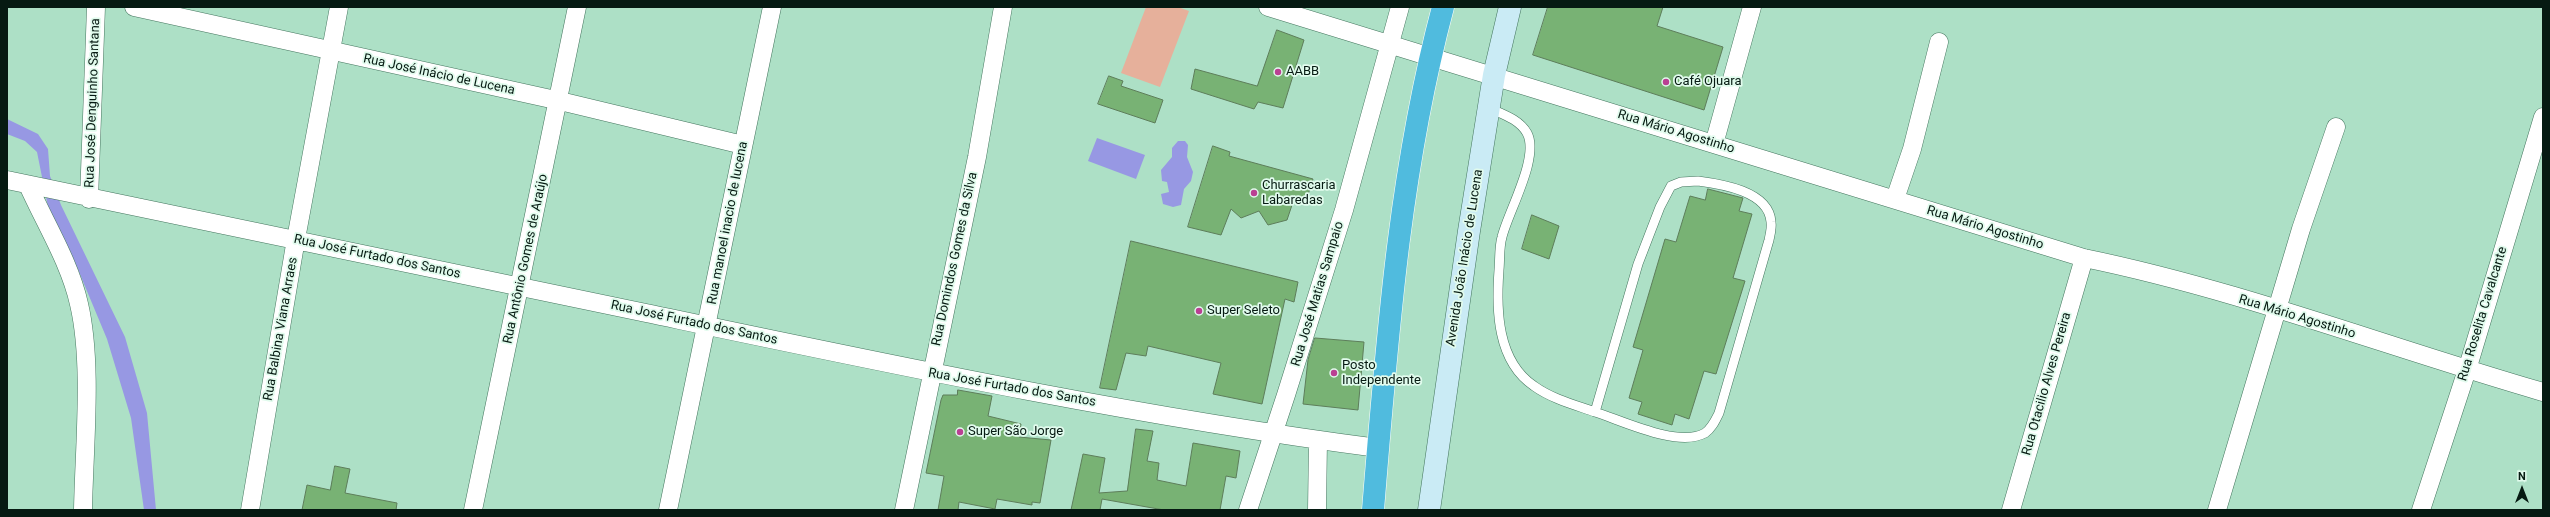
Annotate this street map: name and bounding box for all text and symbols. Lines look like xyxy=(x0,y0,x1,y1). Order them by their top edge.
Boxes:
street label: Rua José Denguinho Santana xyxy=(82,18,104,188)
street label: Rua José Inácio de Lucena xyxy=(362,51,516,99)
place label: AABB xyxy=(1286,64,1319,80)
marker: AABB xyxy=(1273,67,1283,77)
place label: Café Ojuara xyxy=(1674,74,1742,90)
marker: Café Ojuara xyxy=(1661,77,1671,87)
street label: Rua Mário Agostinho xyxy=(1616,107,1736,157)
street label: Rua manoel inacio de lucena xyxy=(705,140,751,306)
street label: Avenida João Inácio de Lucena xyxy=(1443,168,1487,348)
street label: Rua Domindos Gomes da Silva xyxy=(929,171,981,347)
street label: Rua Antônio Gomes de Araújo xyxy=(500,173,552,345)
place label: Churrascaria Labaredas xyxy=(1262,178,1336,209)
marker: Churrascaria Labaredas xyxy=(1249,188,1259,198)
street label: Rua Mário Agostinho xyxy=(1925,203,2045,253)
street label: Rua José Matias Sampaio xyxy=(1288,220,1348,368)
street label: Rua José Furtado dos Santos xyxy=(292,232,462,282)
street label: Rua Roselita Cavalcante xyxy=(2455,245,2511,383)
street label: Rua Balbina Viana Arraes xyxy=(261,256,301,402)
street label: Rua Mário Agostinho xyxy=(2237,292,2357,342)
street label: Rua José Furtado dos Santos xyxy=(609,298,779,348)
place label: Super Seleto xyxy=(1207,303,1280,319)
marker: Super Seleto xyxy=(1194,306,1204,316)
street label: Rua Otacilio Alves Pereira xyxy=(2019,311,2075,457)
place label: Posto Independente xyxy=(1342,358,1421,389)
street label: Rua José Furtado dos Santos xyxy=(927,366,1097,410)
marker: Posto Independente xyxy=(1329,368,1339,378)
place label: Super São Jorge xyxy=(968,424,1063,440)
marker: Super São Jorge xyxy=(955,427,965,437)
north arrow xyxy=(2502,469,2542,509)
text: N xyxy=(2518,470,2526,483)

